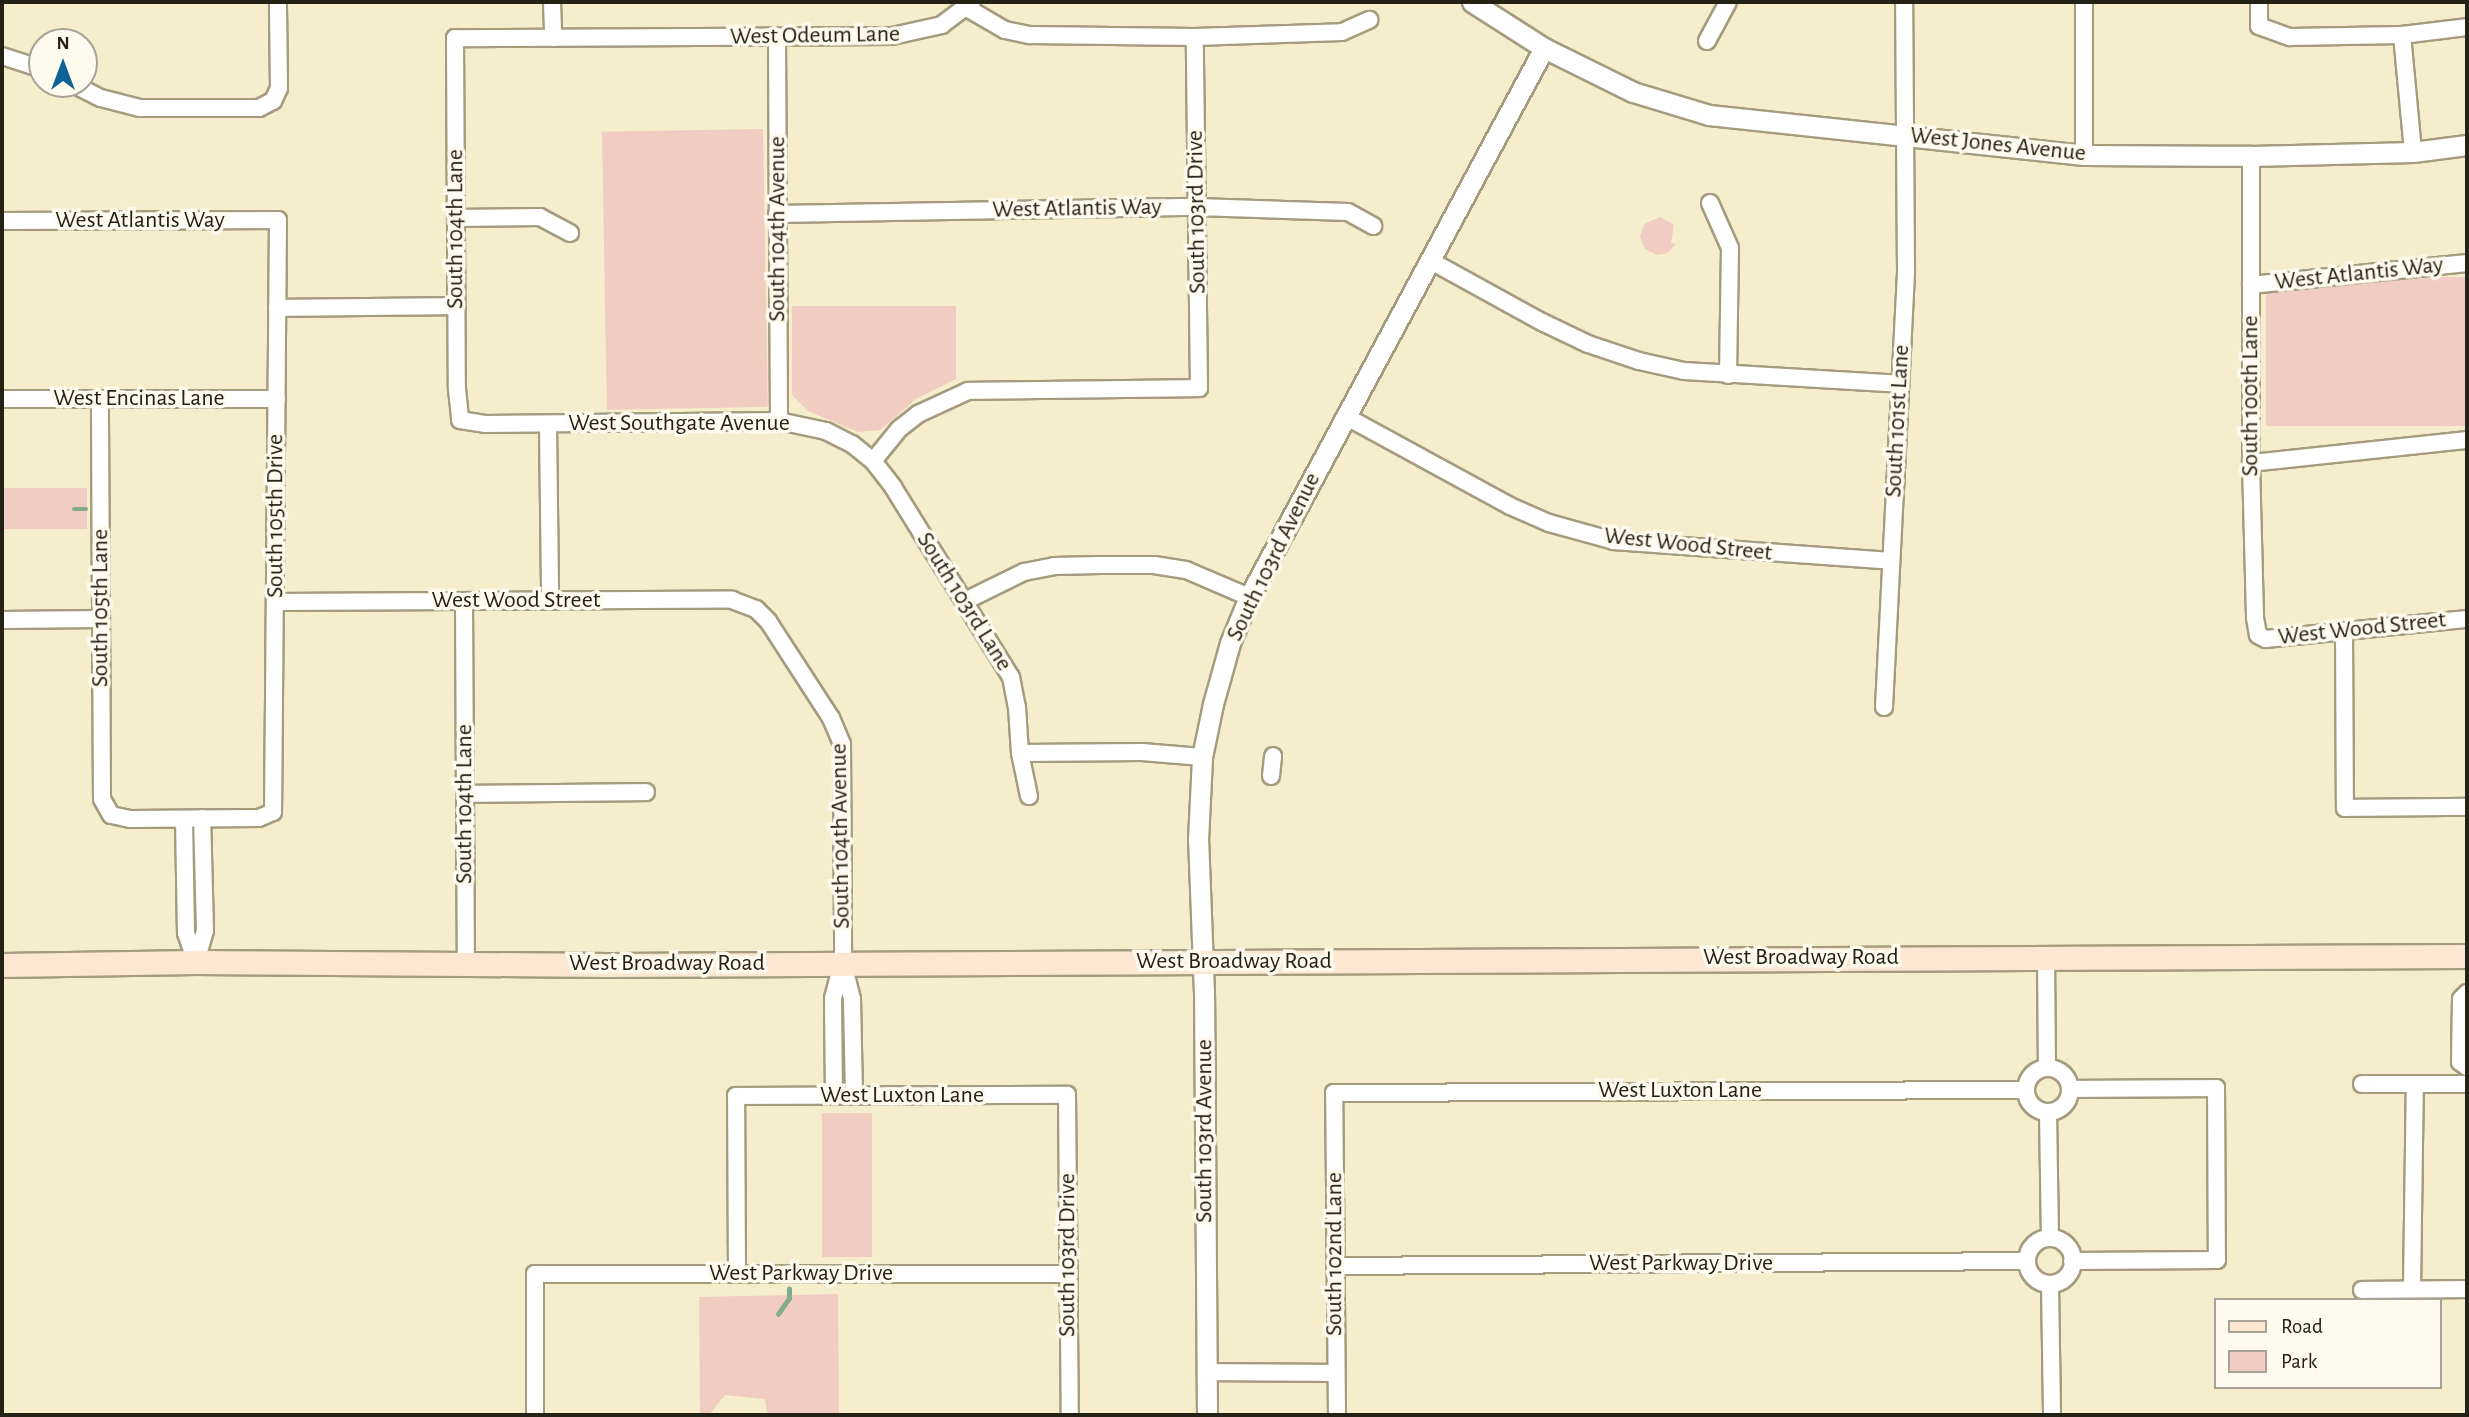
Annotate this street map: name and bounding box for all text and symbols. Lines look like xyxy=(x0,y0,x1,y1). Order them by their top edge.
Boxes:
street label: West Odeum Lane xyxy=(730,20,900,52)
north arrow xyxy=(28,28,98,98)
text: N xyxy=(56,34,70,53)
street label: West Jones Avenue xyxy=(1909,121,2087,169)
street label: South 103rd Drive xyxy=(1181,130,1213,294)
street label: South 104th Avenue xyxy=(764,136,792,322)
street label: South 104th Lane xyxy=(442,149,470,309)
street label: West Atlantis Way xyxy=(992,193,1162,225)
street label: West Atlantis Way xyxy=(55,207,225,235)
street label: West Atlantis Way xyxy=(2273,251,2445,297)
street label: South 100th Lane xyxy=(2237,316,2265,476)
street label: South 101st Lane xyxy=(1880,344,1916,498)
street label: West Encinas Lane xyxy=(53,385,225,413)
street label: West Southgate Avenue xyxy=(568,410,790,438)
street label: South 105th Drive xyxy=(262,434,290,598)
street label: South 103rd Avenue xyxy=(1221,468,1327,646)
street label: West Wood Street xyxy=(1603,522,1773,568)
street label: South 103rd Lane xyxy=(910,527,1018,677)
street label: South 105th Lane xyxy=(87,529,115,687)
street label: West Wood Street xyxy=(432,587,600,615)
street label: West Wood Street xyxy=(2277,606,2447,652)
street label: South 104th Lane xyxy=(451,724,479,884)
street label: South 104th Avenue xyxy=(825,743,857,929)
street label: West Broadway Road xyxy=(1703,944,1899,972)
street label: West Broadway Road xyxy=(1136,948,1332,976)
street label: West Broadway Road xyxy=(569,950,765,978)
street label: South 103rd Avenue xyxy=(1191,1039,1219,1223)
street label: West Luxton Lane xyxy=(1598,1077,1762,1105)
street label: West Luxton Lane xyxy=(820,1082,984,1110)
street label: South 102nd Lane xyxy=(1321,1172,1349,1336)
street label: South 103rd Drive xyxy=(1054,1173,1082,1337)
street label: West Parkway Drive xyxy=(1589,1250,1773,1278)
street label: West Parkway Drive xyxy=(709,1260,893,1288)
legend xyxy=(2214,1298,2441,1389)
text: Road xyxy=(2281,1316,2323,1337)
text: Park xyxy=(2281,1351,2317,1372)

